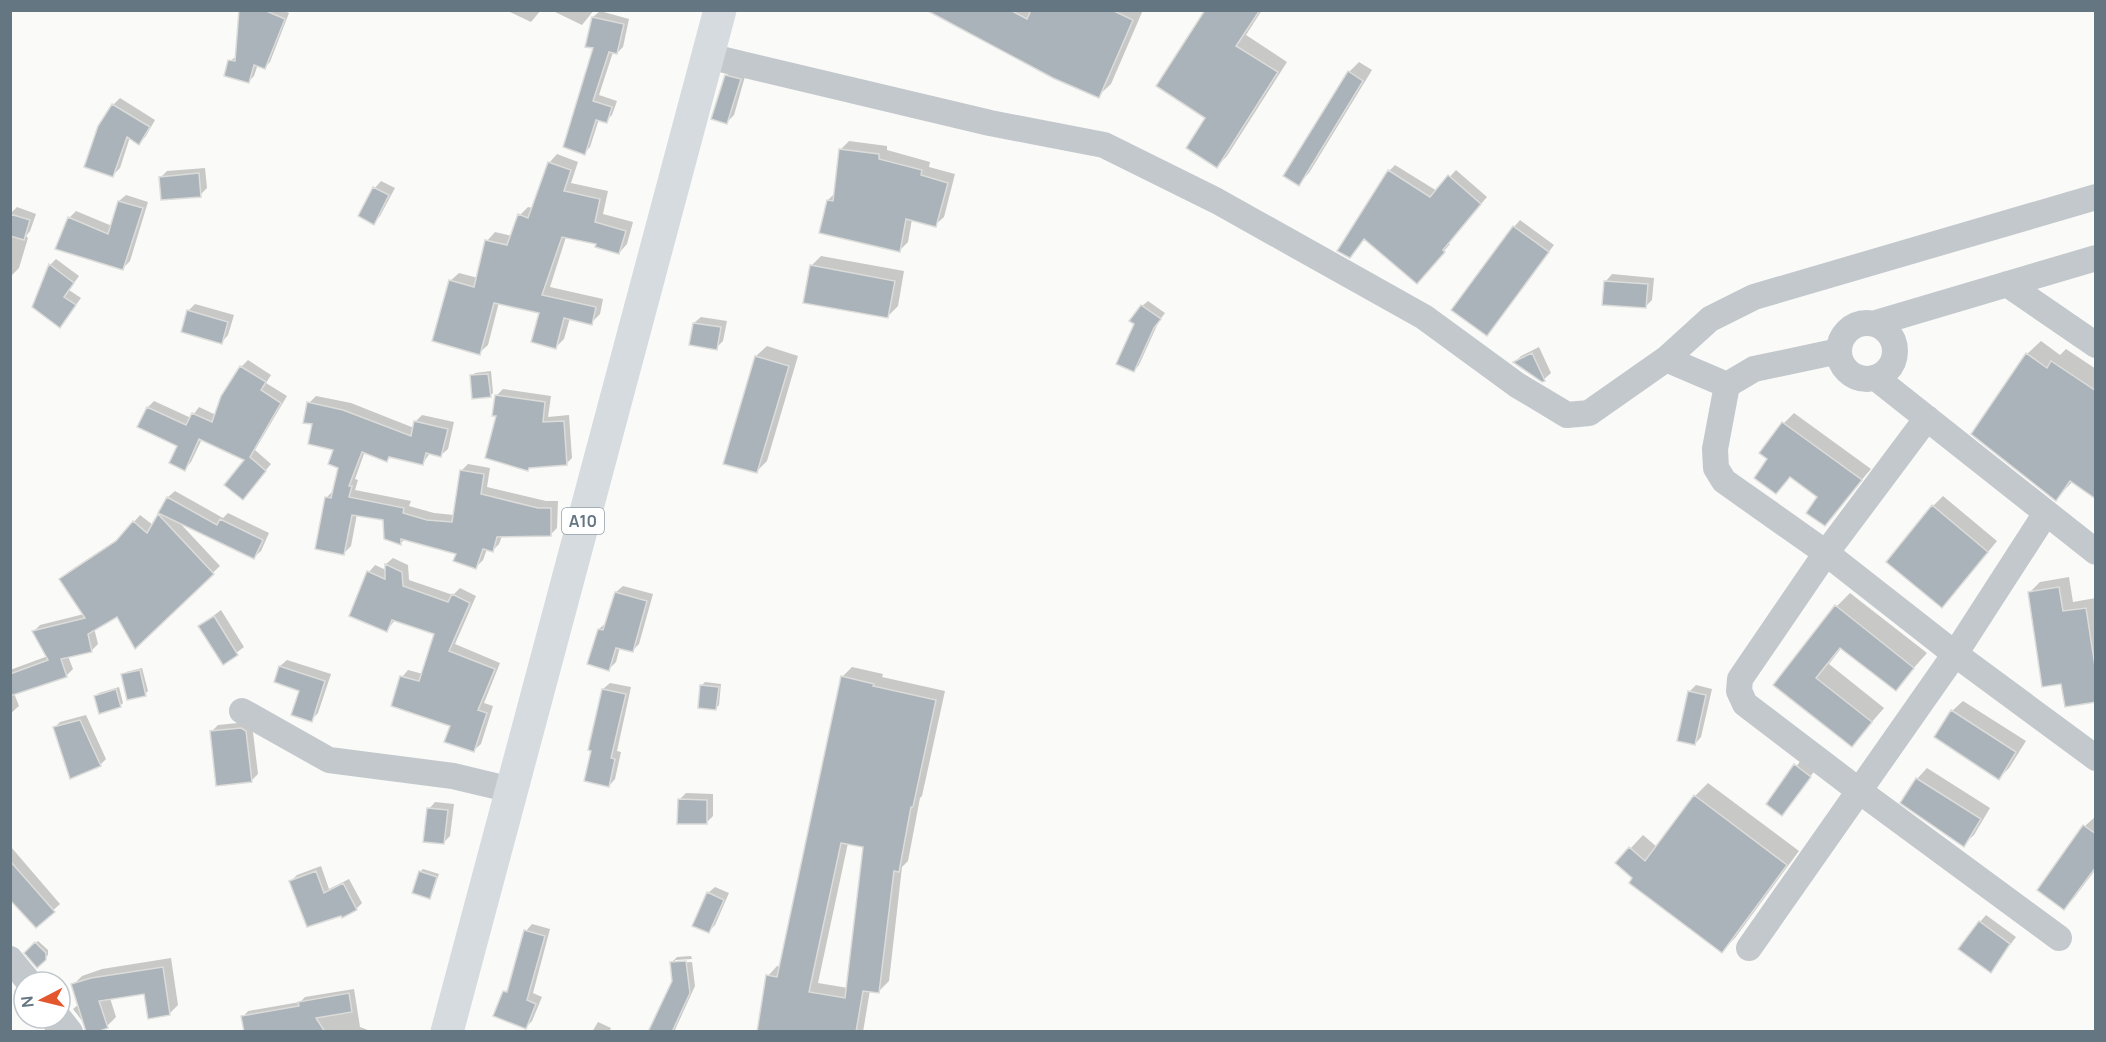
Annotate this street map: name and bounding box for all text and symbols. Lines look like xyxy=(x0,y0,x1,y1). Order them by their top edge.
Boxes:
road number: A10 xyxy=(562,508,604,534)
north arrow xyxy=(12,970,72,1030)
text: N xyxy=(15,995,39,1009)

